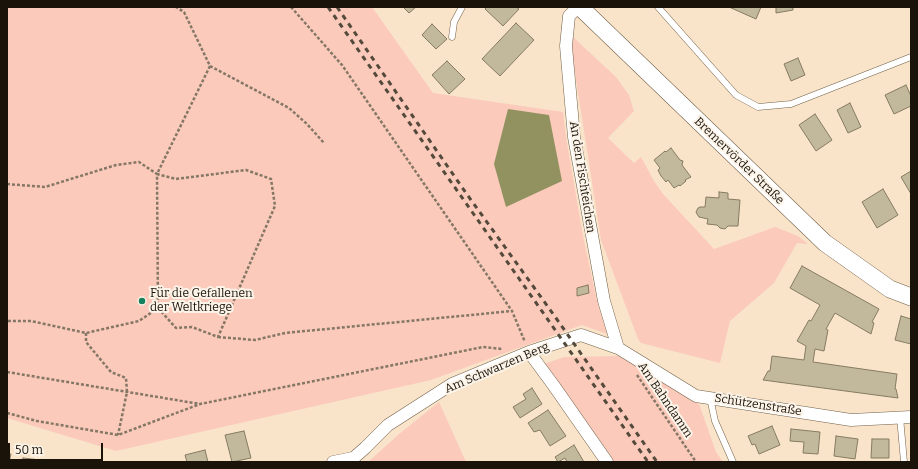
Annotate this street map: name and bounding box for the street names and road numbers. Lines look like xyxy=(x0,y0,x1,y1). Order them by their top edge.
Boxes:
street label: Bremervörder Straße xyxy=(691,114,787,208)
street label: An den Fischteichen xyxy=(566,120,598,234)
street label: Am Schwarzen Berg xyxy=(443,340,551,396)
street label: Am Bahndamm xyxy=(635,360,695,440)
street label: Schützenstraße xyxy=(713,391,803,419)

